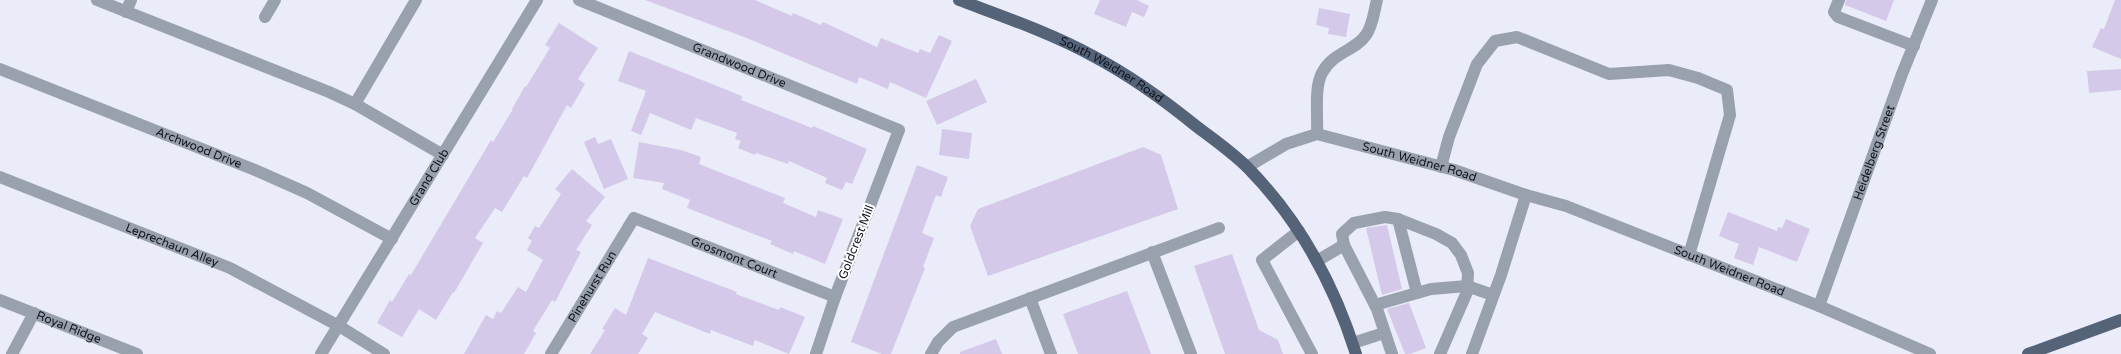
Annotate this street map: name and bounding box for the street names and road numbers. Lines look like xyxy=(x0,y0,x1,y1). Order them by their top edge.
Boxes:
street label: South Weidner Road xyxy=(1058,33,1166,105)
street label: Grandwood Drive xyxy=(690,40,788,90)
street label: Heidelberg Street xyxy=(1850,103,1897,202)
street label: Archwood Drive xyxy=(154,124,244,171)
street label: South Weidner Road xyxy=(1361,139,1479,184)
street label: Grand Club xyxy=(406,146,452,209)
street label: Goldcrest Mill xyxy=(835,203,877,281)
street label: Leprechaun Alley xyxy=(124,220,221,270)
street label: Grosmont Court xyxy=(689,234,780,281)
street label: South Weidner Road xyxy=(1672,242,1787,299)
street label: Pinehurst Run xyxy=(565,248,619,325)
street label: Royal Ridge xyxy=(34,308,103,346)

